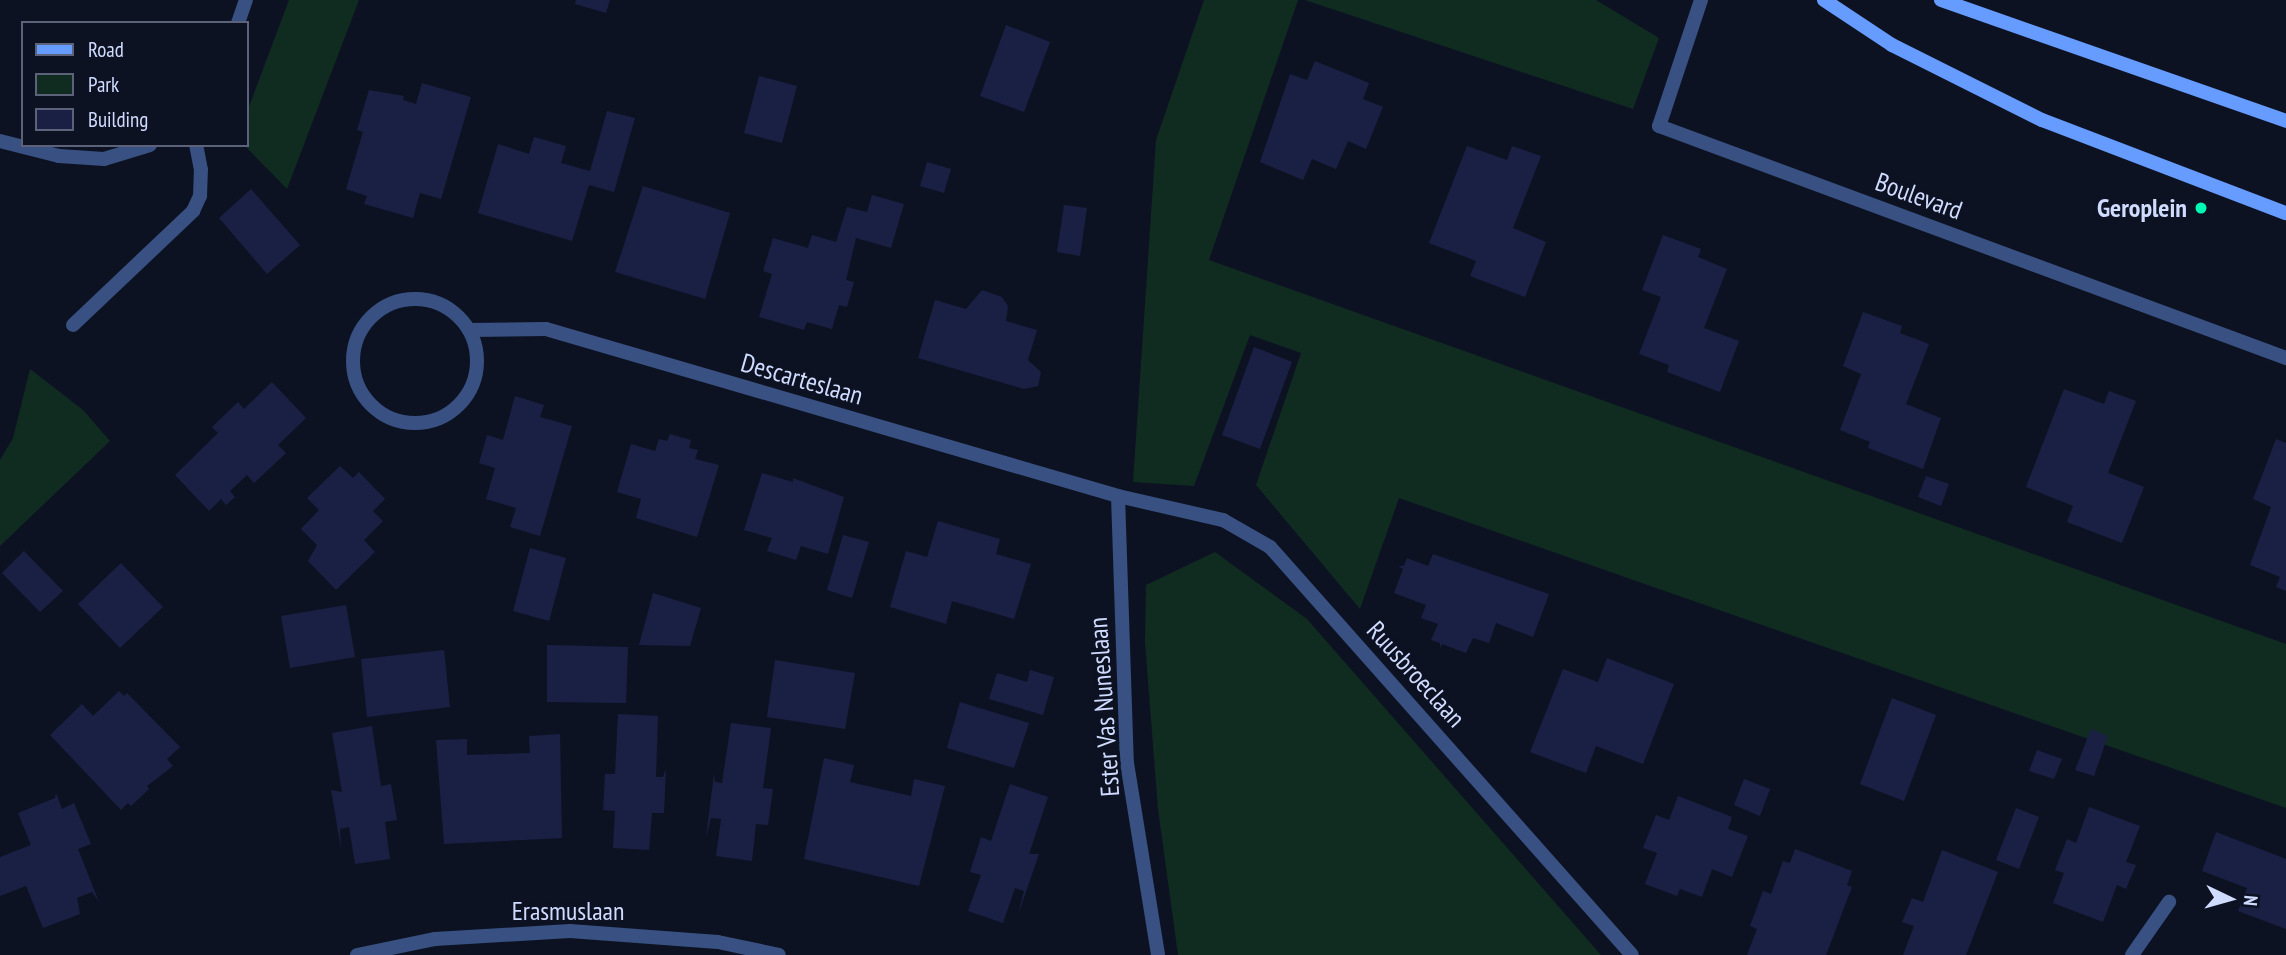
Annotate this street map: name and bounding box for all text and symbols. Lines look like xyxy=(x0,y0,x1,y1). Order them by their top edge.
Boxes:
legend xyxy=(21,21,248,147)
text: Road xyxy=(88,36,124,63)
text: Park xyxy=(88,71,119,98)
text: Building xyxy=(88,106,148,133)
street label: Boulevard xyxy=(1871,166,1967,226)
place label: Geroplein xyxy=(2097,192,2187,224)
marker: Geroplein xyxy=(2193,200,2209,216)
street label: Descarteslaan xyxy=(737,347,867,411)
street label: Ruusbroeclaan xyxy=(1360,615,1472,733)
street label: Ester Vas Nuneslaan xyxy=(1082,616,1126,798)
north arrow xyxy=(2195,864,2265,934)
street label: Erasmuslaan xyxy=(512,895,624,927)
text: N xyxy=(2239,895,2263,907)

